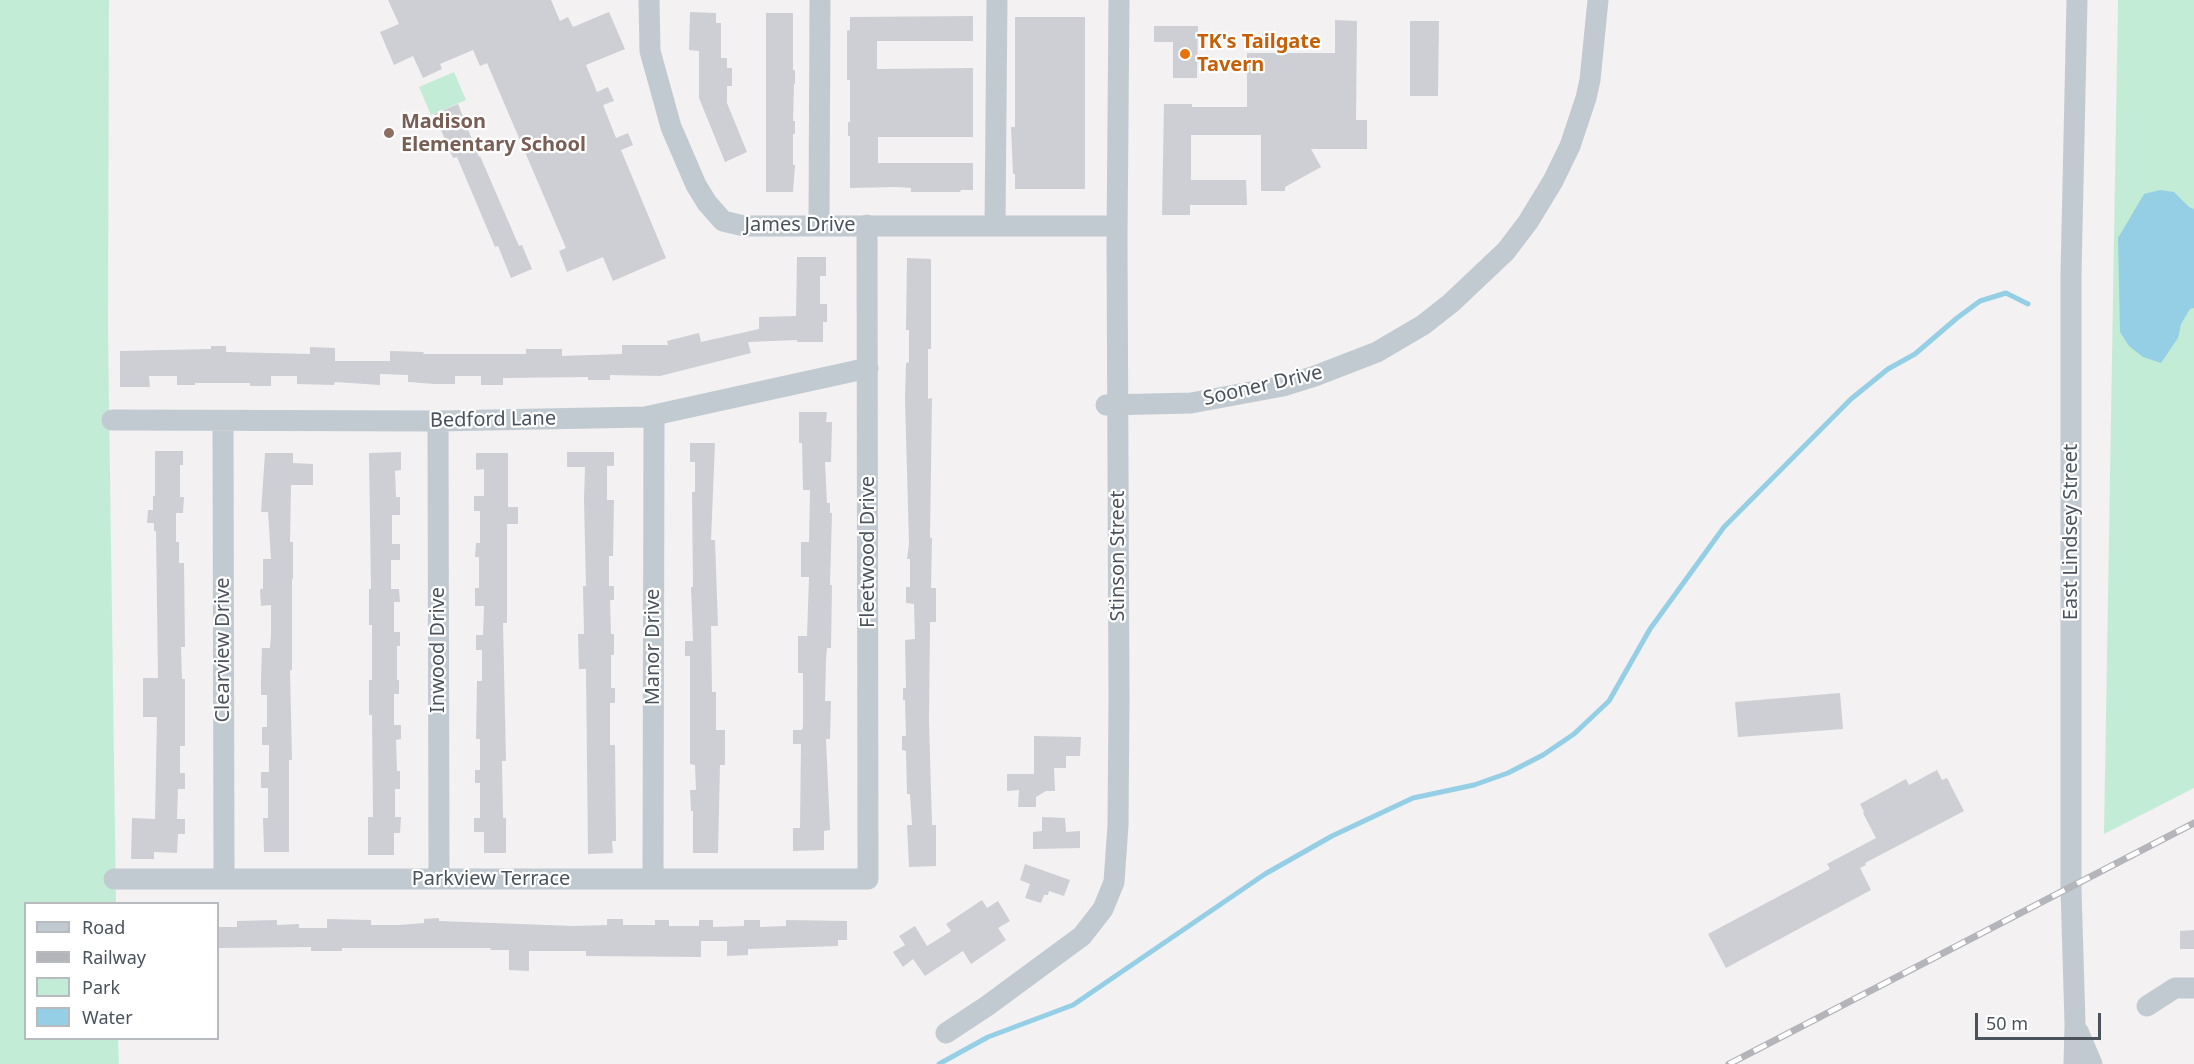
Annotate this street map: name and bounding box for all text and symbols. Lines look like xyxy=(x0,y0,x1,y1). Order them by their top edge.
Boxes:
place label: TK's Tailgate Tavern xyxy=(1197,30,1321,77)
marker: TK's Tailgate Tavern xyxy=(1178,47,1192,61)
place label: Madison Elementary School xyxy=(401,110,586,157)
marker: Madison Elementary School xyxy=(382,126,396,140)
street label: James Drive xyxy=(745,213,855,237)
street label: Sooner Drive xyxy=(1201,361,1325,411)
street label: Bedford Lane xyxy=(430,407,556,433)
street label: East Lindsey Street xyxy=(2059,444,2083,620)
street label: Fleetwood Drive xyxy=(856,476,880,628)
street label: Stinson Street xyxy=(1106,491,1130,621)
street label: Clearview Drive xyxy=(211,577,235,723)
street label: Inwood Drive xyxy=(426,587,450,713)
street label: Manor Drive xyxy=(641,589,665,705)
street label: Parkview Terrace xyxy=(412,867,570,891)
legend xyxy=(24,902,219,1040)
text: Road xyxy=(82,915,125,939)
text: Railway xyxy=(82,945,146,969)
text: Park xyxy=(82,975,120,999)
scale bar xyxy=(1978,1001,2104,1039)
text: Water xyxy=(82,1005,133,1029)
text: 50 m xyxy=(1986,1011,2028,1035)

